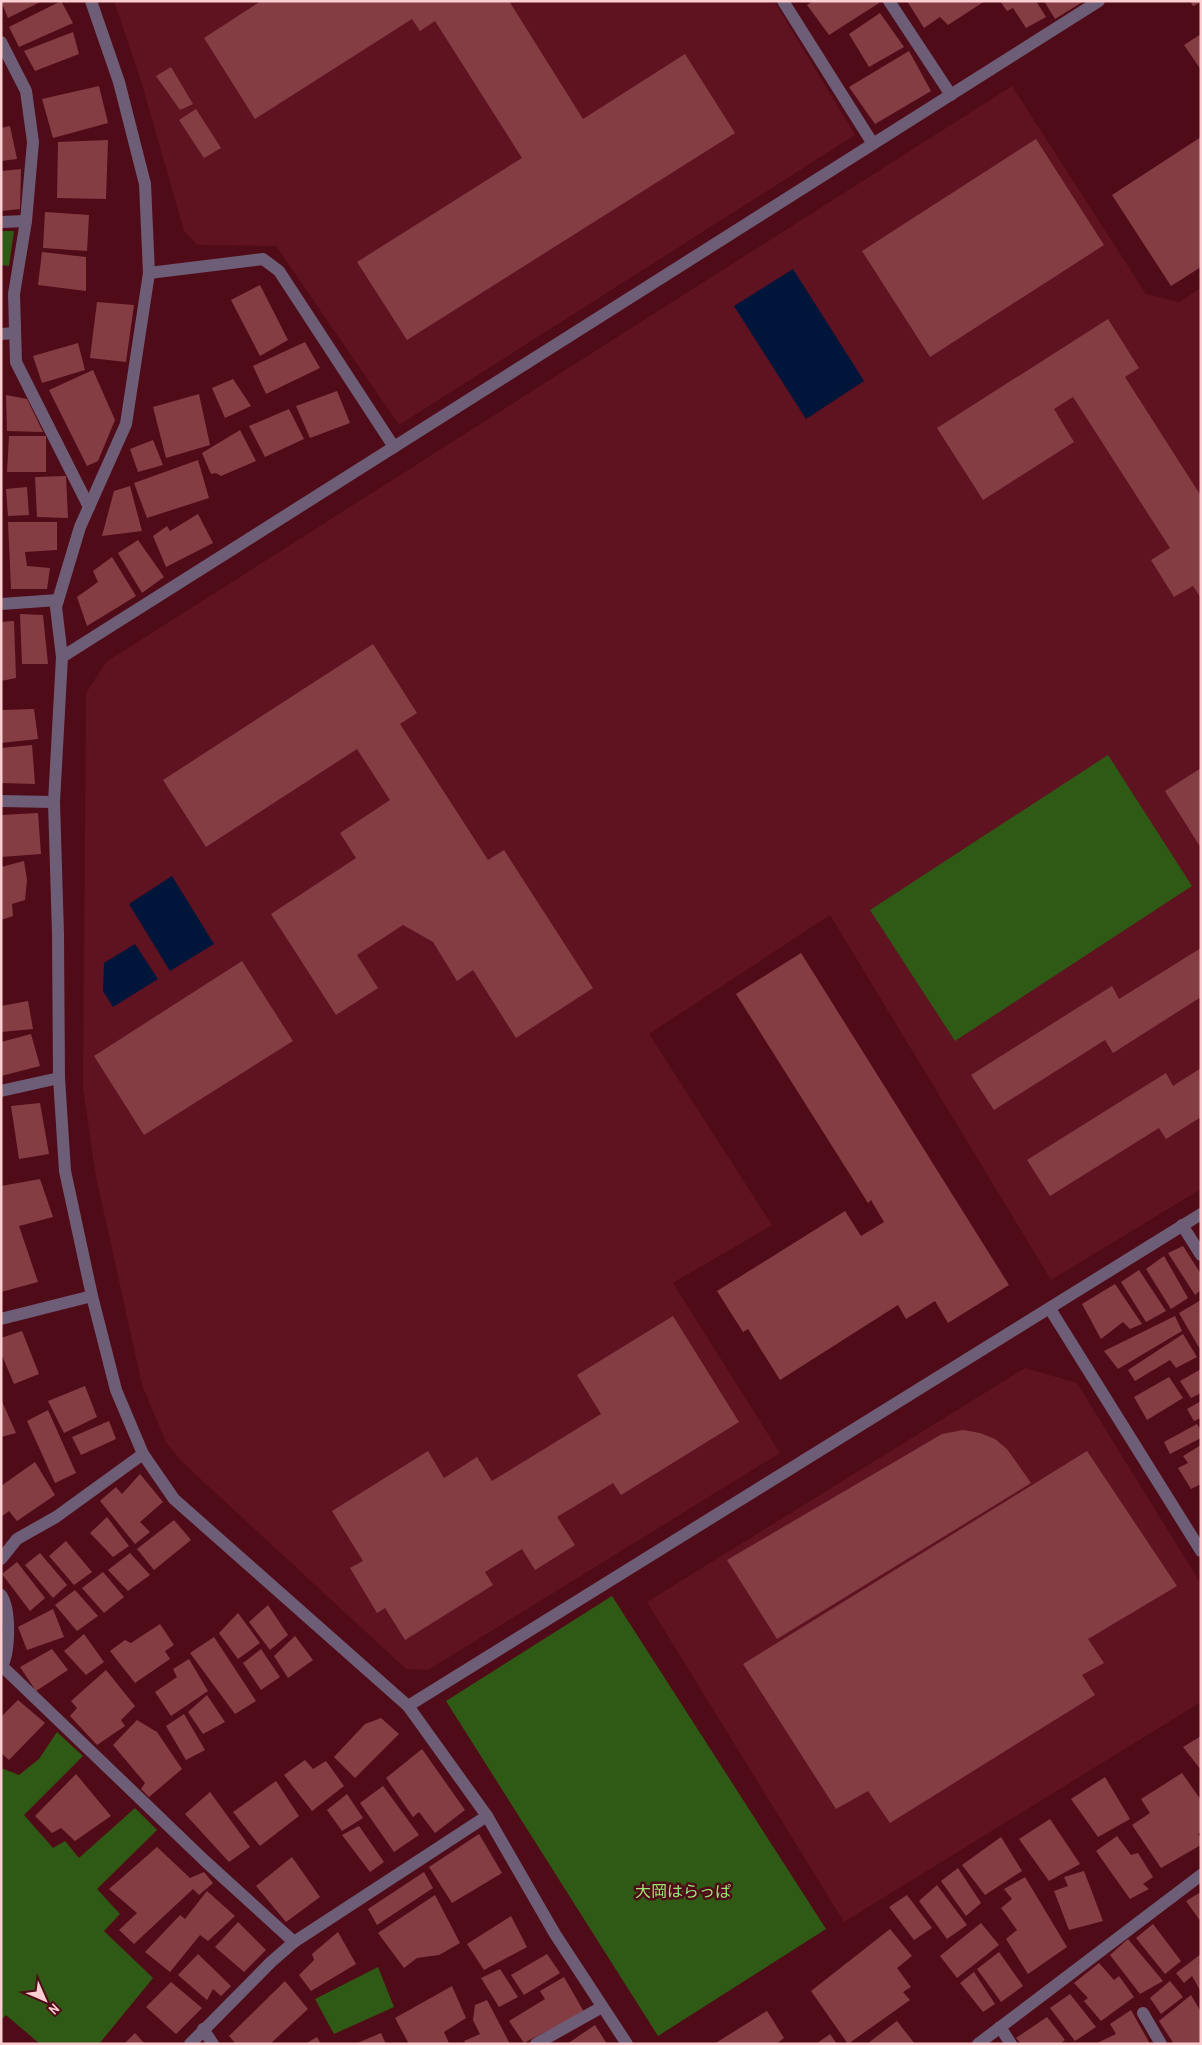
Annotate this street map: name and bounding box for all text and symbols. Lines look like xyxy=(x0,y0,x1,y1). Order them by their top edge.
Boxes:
park label: 大岡はらっぱ xyxy=(635,1880,731,1902)
north arrow xyxy=(20,1975,70,2025)
text: N xyxy=(45,2000,63,2018)

